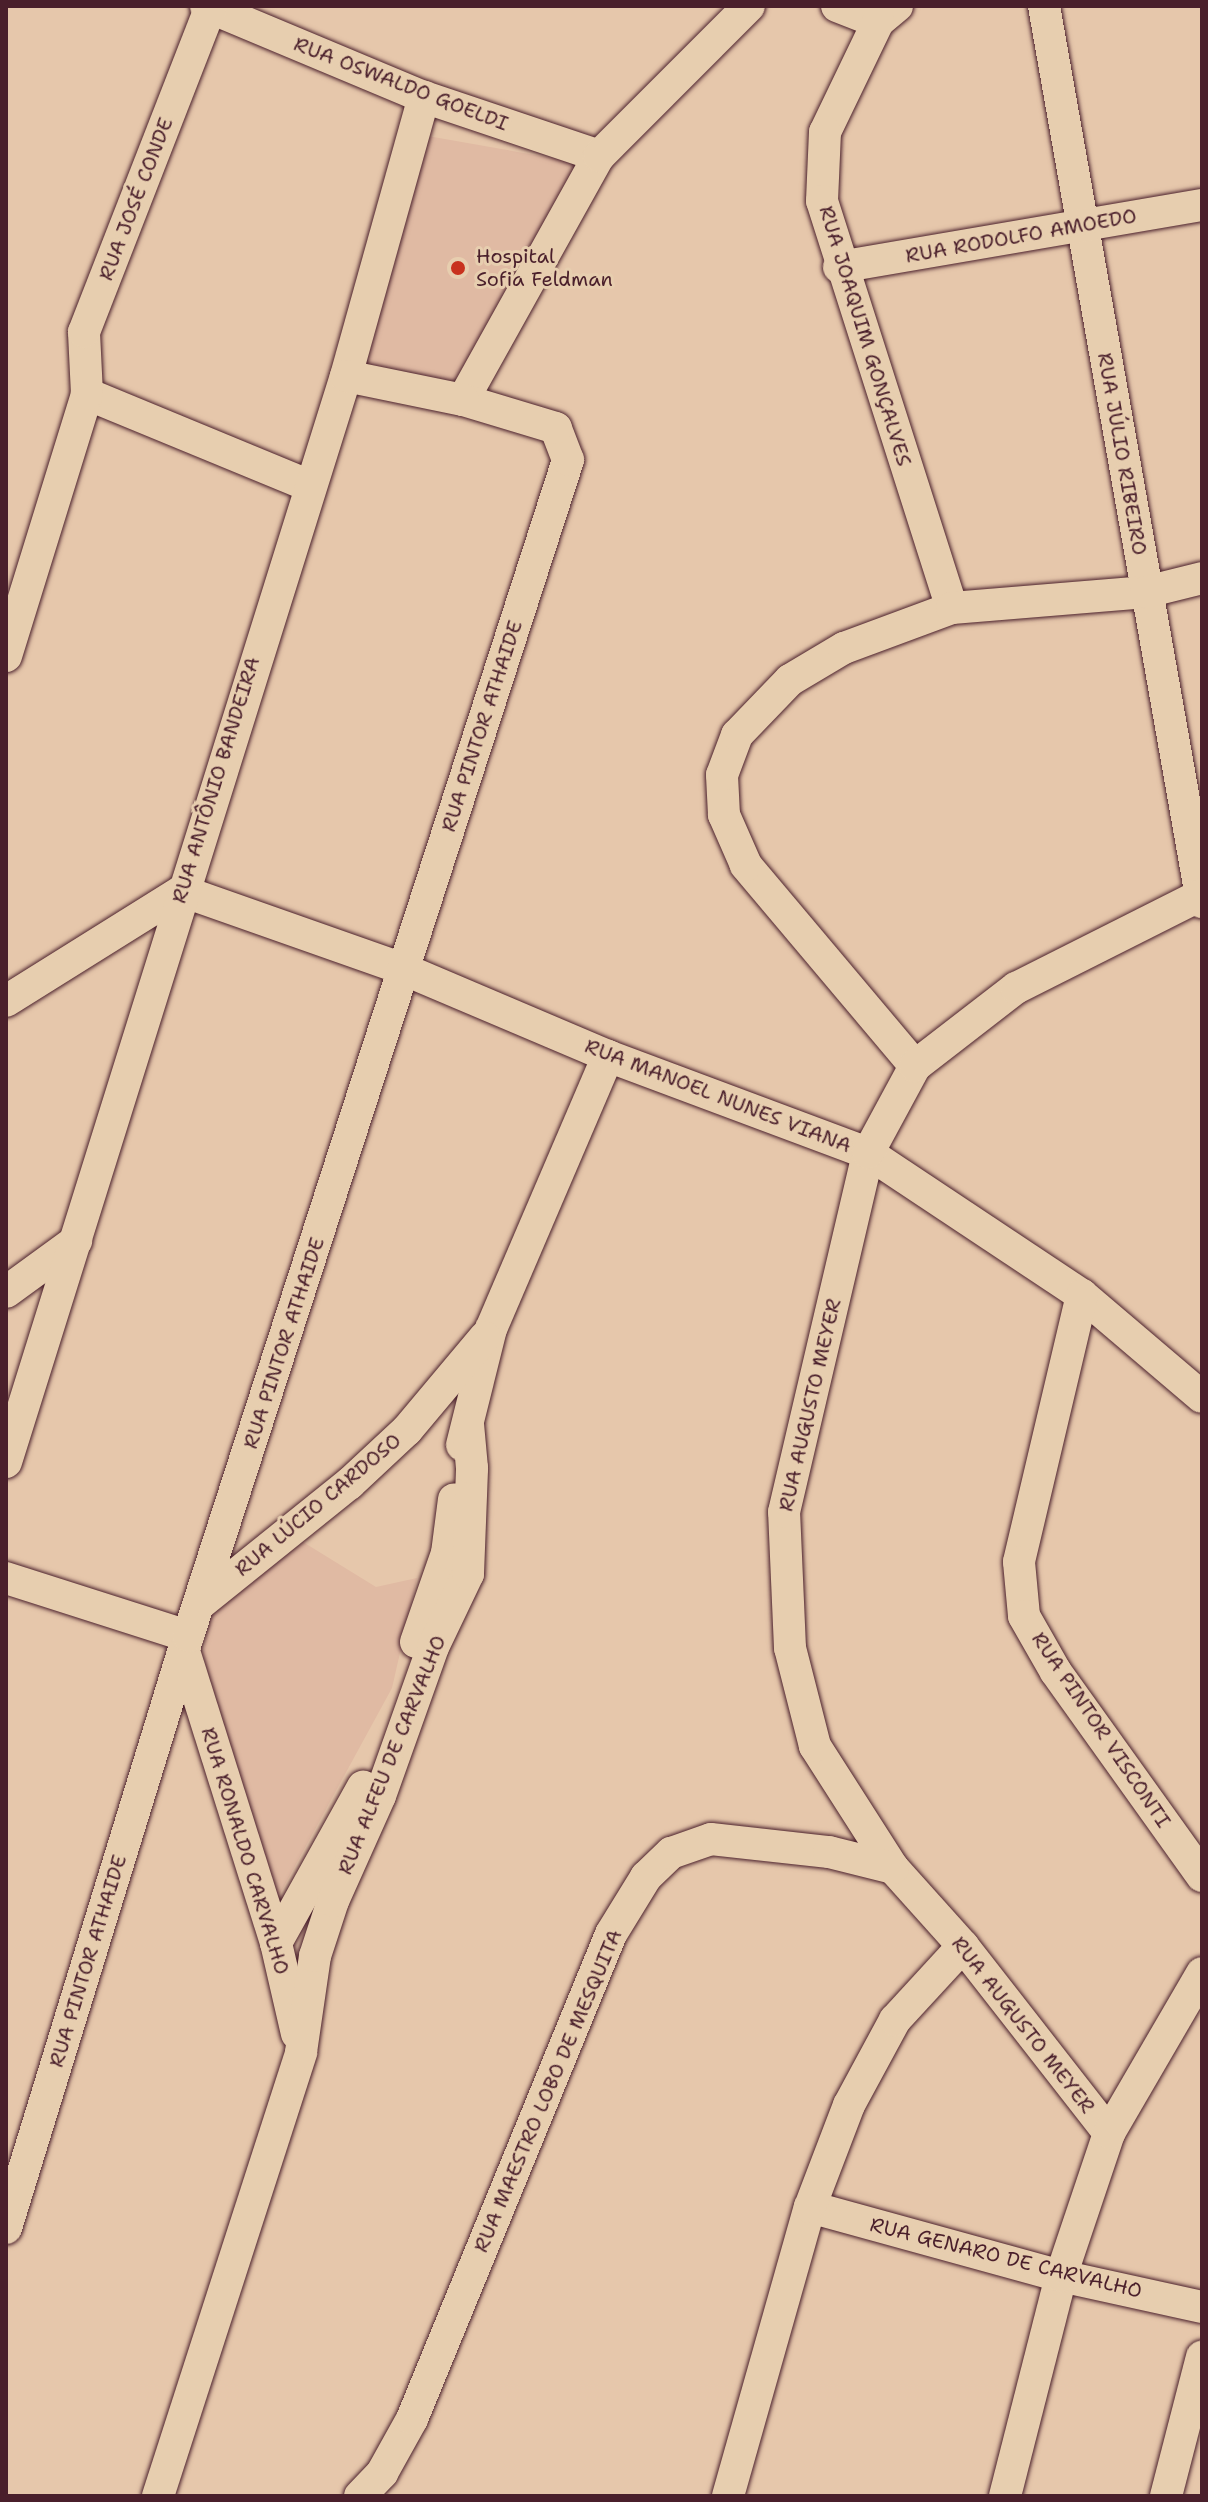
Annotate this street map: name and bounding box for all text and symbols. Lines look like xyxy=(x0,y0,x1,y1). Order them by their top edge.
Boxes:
street label: RUA OSWALDO GOELDI xyxy=(290,32,512,136)
street label: RUA JOSÉ CONDE xyxy=(94,114,178,284)
street label: RUA JOAQUIM GONÇALVES xyxy=(814,203,916,469)
street label: RUA RODOLFO AMOEDO xyxy=(904,204,1138,268)
place label: Hospital Sofia Feldman xyxy=(476,244,613,291)
marker: Hospital Sofia Feldman xyxy=(447,257,469,279)
street label: RUA JÚLIO RIBEIRO xyxy=(1092,351,1152,557)
street label: RUA PINTOR ATHAIDE xyxy=(436,617,528,835)
street label: RUA ANTÔNIO BANDEIRA xyxy=(167,654,265,906)
street label: RUA MANOEL NUNES VIANA xyxy=(582,1034,854,1158)
street label: RUA PINTOR ATHAIDE xyxy=(238,1234,330,1452)
street label: RUA AUGUSTO MEYER xyxy=(774,1296,846,1514)
street label: RUA LÚCIO CARDOSO xyxy=(230,1429,406,1581)
street label: RUA PINTOR VISCONTI xyxy=(1027,1628,1175,1832)
street label: RUA ALFEU DE CARVALHO xyxy=(333,1632,451,1878)
street label: RUA RONALDO CARVALHO xyxy=(196,1725,294,1977)
street label: RUA PINTOR ATHAIDE xyxy=(44,1852,132,2070)
street label: RUA MAESTRO LOBO DE MESQUITA xyxy=(469,1926,627,2256)
street label: RUA AUGUSTO MEYER xyxy=(947,1932,1099,2118)
street label: RUA GENARO DE CARVALHO xyxy=(868,2213,1144,2303)

